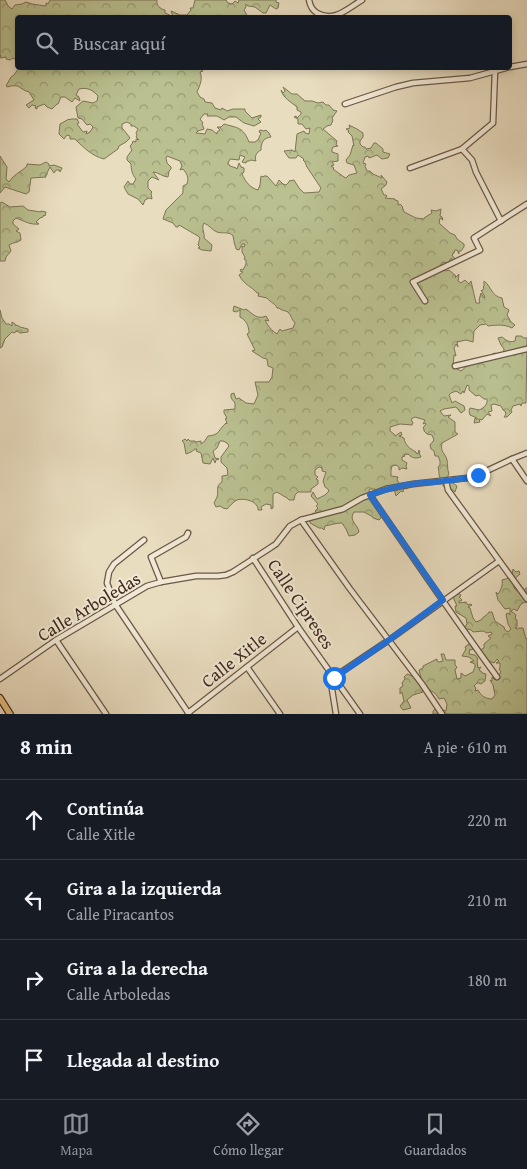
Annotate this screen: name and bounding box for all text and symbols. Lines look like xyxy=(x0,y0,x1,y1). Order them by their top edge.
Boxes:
search box xyxy=(15,15,512,70)
icon: search xyxy=(33,29,61,57)
text: Buscar aquí xyxy=(73,29,166,57)
route end xyxy=(467,464,490,487)
street label: Calle Cipreses xyxy=(261,553,342,654)
street label: Calle Arboledas xyxy=(32,565,146,648)
street label: Calle Xitle xyxy=(195,625,272,694)
route start xyxy=(323,667,346,690)
text: 8 min xyxy=(20,731,72,762)
text: A pie · 610 m xyxy=(424,735,507,759)
text: Continúa xyxy=(67,794,144,822)
icon: ahead xyxy=(20,806,48,834)
text: 220 m xyxy=(467,808,507,832)
text: Calle Xitle xyxy=(67,822,135,846)
text: Gira a la izquierda xyxy=(67,874,222,902)
icon: left xyxy=(20,886,48,914)
text: 210 m xyxy=(467,888,507,912)
text: Calle Piracantos xyxy=(67,902,174,926)
text: Gira a la derecha xyxy=(67,954,208,982)
icon: right xyxy=(20,966,48,994)
text: 180 m xyxy=(467,968,507,992)
text: Calle Arboledas xyxy=(67,982,170,1006)
icon: arrive xyxy=(20,1046,48,1074)
text: Llegada al destino xyxy=(67,1046,219,1074)
tab: Mapa xyxy=(60,1110,93,1160)
tab: Cómo llegar xyxy=(213,1110,284,1160)
tab: Guardados xyxy=(404,1110,467,1160)

